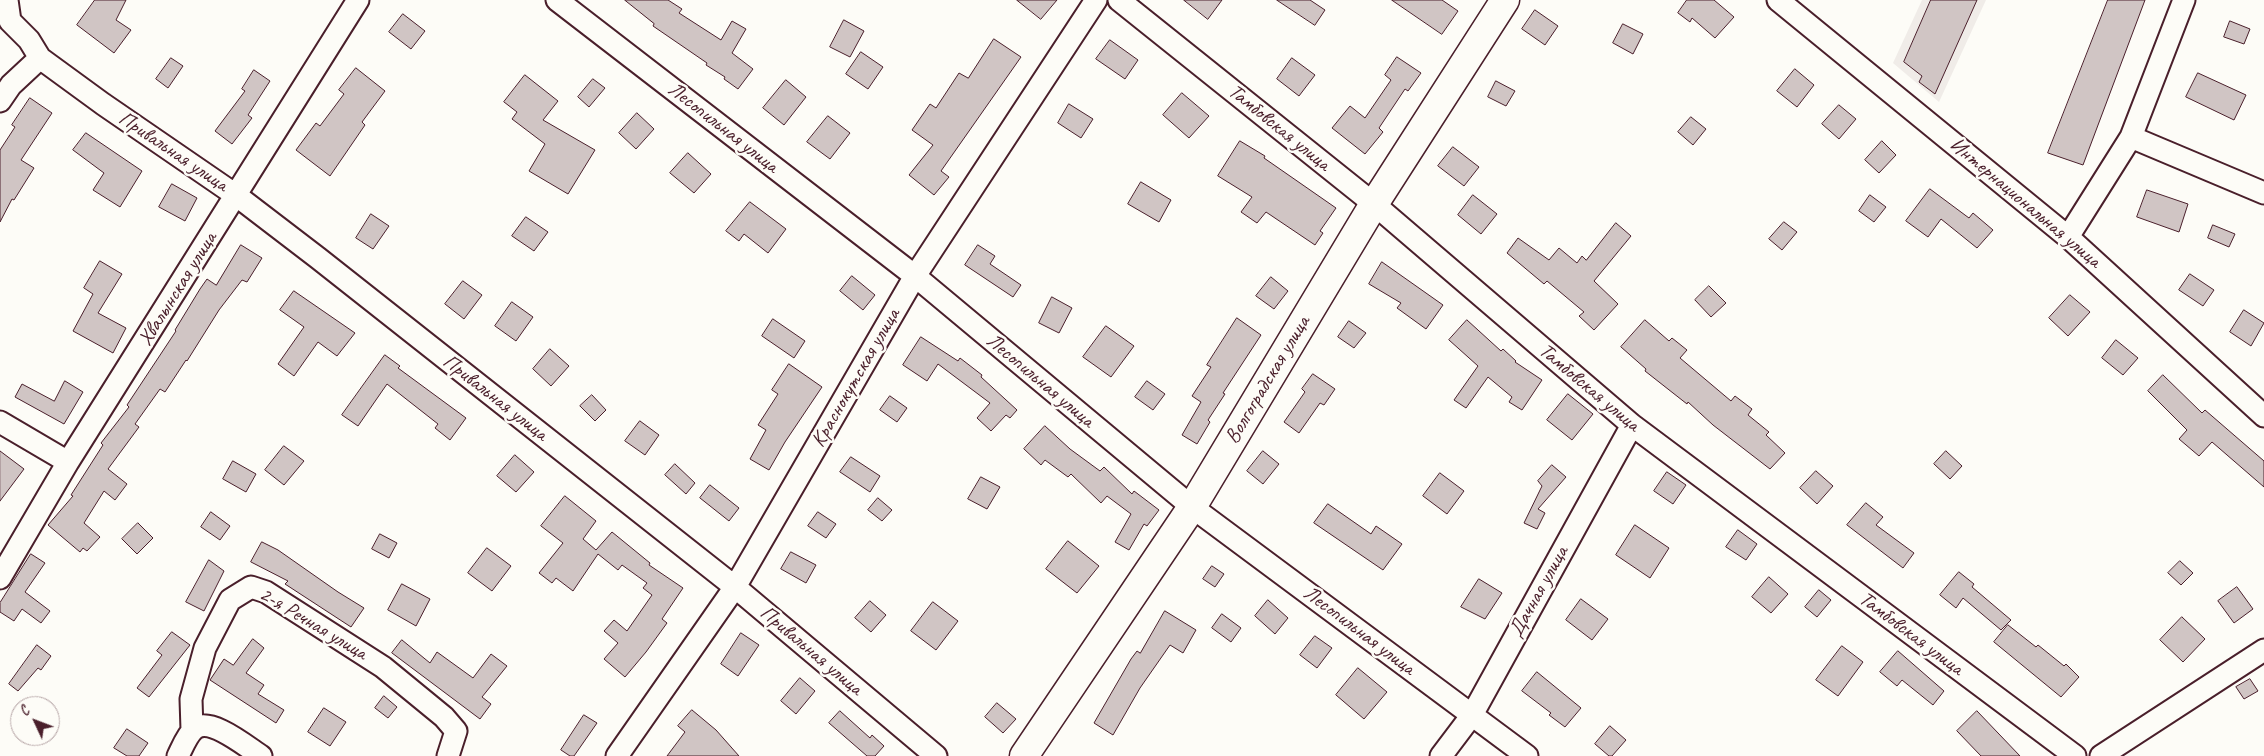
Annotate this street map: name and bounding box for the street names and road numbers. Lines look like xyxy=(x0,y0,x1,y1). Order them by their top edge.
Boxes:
street label: Лесопильная улица xyxy=(663,77,783,179)
street label: Тамбовская улица xyxy=(1223,79,1335,177)
street label: Привальная улица xyxy=(114,106,232,198)
street label: Интернациональная улица xyxy=(1944,132,2106,274)
street label: Хвалынская улица xyxy=(133,227,223,351)
street label: Краснокутская улица xyxy=(806,304,906,452)
street label: Волгоградская улица xyxy=(1220,312,1316,448)
street label: Лесопильная улица xyxy=(981,329,1099,433)
street label: Тамбовская улица xyxy=(1533,338,1645,438)
street label: Привальная улица xyxy=(437,349,553,447)
street label: Дачная улица xyxy=(1504,542,1574,642)
street label: Лесопильная улица xyxy=(1298,581,1420,681)
street label: 2-я Речная улица xyxy=(254,582,372,666)
street label: Тамбовская улица xyxy=(1854,587,1968,681)
street label: Привальная улица xyxy=(755,601,867,701)

